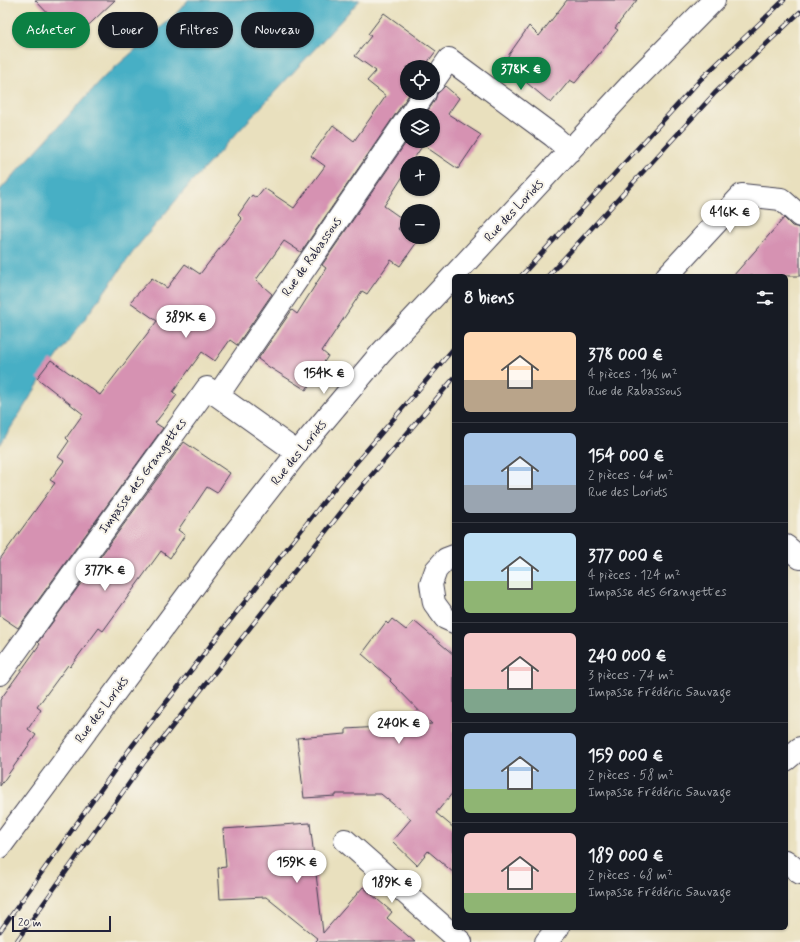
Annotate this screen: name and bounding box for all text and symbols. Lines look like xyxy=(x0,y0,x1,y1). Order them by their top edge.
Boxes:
chip: Acheter xyxy=(12,12,90,48)
chip: Louer xyxy=(98,12,158,48)
chip: Filtres xyxy=(166,12,233,48)
chip: Nouveau xyxy=(241,12,314,48)
pin: 378K € xyxy=(488,57,554,91)
map controls xyxy=(400,60,440,244)
button: locate xyxy=(400,60,440,100)
text: 378K € xyxy=(501,61,541,78)
button: layers xyxy=(400,108,440,148)
button: + xyxy=(400,156,440,196)
street label: Rue des Loriots xyxy=(481,176,547,246)
pin: 416K € xyxy=(697,200,763,234)
button: − xyxy=(400,204,440,244)
text: 416K € xyxy=(710,204,750,221)
street label: Rue de Rabassous xyxy=(278,214,346,300)
text: 8 biens xyxy=(464,287,514,309)
icon: filters xyxy=(754,287,776,309)
pin: 389K € xyxy=(153,305,219,339)
text: 389K € xyxy=(165,309,207,326)
text: 378 000 € xyxy=(588,344,663,366)
icon: home xyxy=(496,348,544,396)
pin: 154K € xyxy=(291,361,357,395)
text: 154K € xyxy=(303,365,345,382)
text: 4 pièces · 136 m² xyxy=(588,366,678,383)
text: Rue de Rabassous xyxy=(588,383,682,400)
street label: Impasse des Grangettes xyxy=(95,415,191,537)
street label: Rue des Loriots xyxy=(267,417,331,489)
text: 154 000 € xyxy=(588,445,664,467)
icon: home xyxy=(496,449,544,497)
text: 2 pièces · 64 m² xyxy=(588,467,674,484)
text: Rue des Loriots xyxy=(588,484,667,501)
text: 377 000 € xyxy=(588,545,664,567)
icon: home xyxy=(496,549,544,597)
pin: 377K € xyxy=(72,558,138,592)
text: 377K € xyxy=(85,562,125,579)
text: 4 pièces · 124 m² xyxy=(588,567,680,584)
text: Impasse des Grangettes xyxy=(588,584,727,601)
text: 240 000 € xyxy=(588,645,667,667)
icon: home xyxy=(496,649,544,697)
text: 3 pièces · 74 m² xyxy=(588,667,674,684)
street label: Rue des Loriots xyxy=(71,673,133,747)
text: Impasse Frédéric Sauvage xyxy=(588,684,731,701)
pin: 240K € xyxy=(366,711,432,745)
text: 240K € xyxy=(377,715,421,732)
text: 159 000 € xyxy=(588,745,663,767)
icon: home xyxy=(496,749,544,797)
text: 2 pièces · 58 m² xyxy=(588,767,674,784)
text: Impasse Frédéric Sauvage xyxy=(588,784,731,801)
text: 189 000 € xyxy=(588,845,664,867)
icon: home xyxy=(496,849,544,897)
pin: 159K € xyxy=(264,850,330,884)
text: 159K € xyxy=(277,854,317,871)
text: 2 pièces · 68 m² xyxy=(588,867,673,884)
pin: 189K € xyxy=(359,870,425,904)
text: 189K € xyxy=(372,874,413,891)
text: Impasse Frédéric Sauvage xyxy=(588,884,731,901)
scale bar xyxy=(12,914,111,933)
text: 20 m xyxy=(18,916,41,930)

